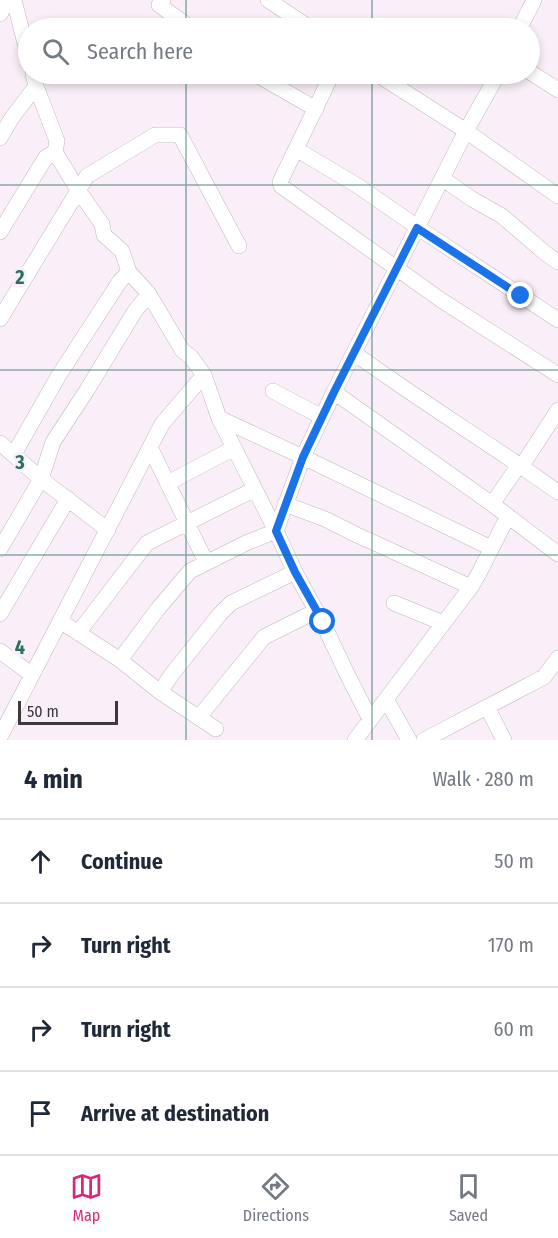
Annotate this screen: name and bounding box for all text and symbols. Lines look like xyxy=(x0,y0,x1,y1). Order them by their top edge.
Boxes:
search box xyxy=(18,18,540,84)
icon: search xyxy=(39,35,72,68)
text: Search here xyxy=(87,38,193,65)
text: 2 xyxy=(14,265,25,289)
route end xyxy=(507,282,533,308)
text: 3 xyxy=(14,450,25,474)
route start xyxy=(309,608,335,634)
text: 4 xyxy=(15,635,25,659)
scale bar xyxy=(18,698,118,726)
text: 50 m xyxy=(27,702,59,721)
text: 4 min xyxy=(24,764,83,795)
text: Walk · 280 m xyxy=(432,767,534,791)
icon: ahead xyxy=(24,845,57,878)
text: Continue xyxy=(81,848,163,875)
text: 50 m xyxy=(494,849,534,873)
icon: right xyxy=(24,929,57,962)
text: Turn right xyxy=(81,932,170,959)
text: 170 m xyxy=(488,933,534,957)
icon: right xyxy=(24,1013,57,1046)
text: Turn right xyxy=(81,1016,170,1043)
text: 60 m xyxy=(494,1017,534,1041)
icon: arrive xyxy=(24,1097,57,1130)
text: Arrive at destination xyxy=(81,1100,269,1127)
tab: Map xyxy=(70,1170,103,1225)
tab: Directions xyxy=(243,1170,309,1225)
tab: Saved xyxy=(449,1170,488,1225)

